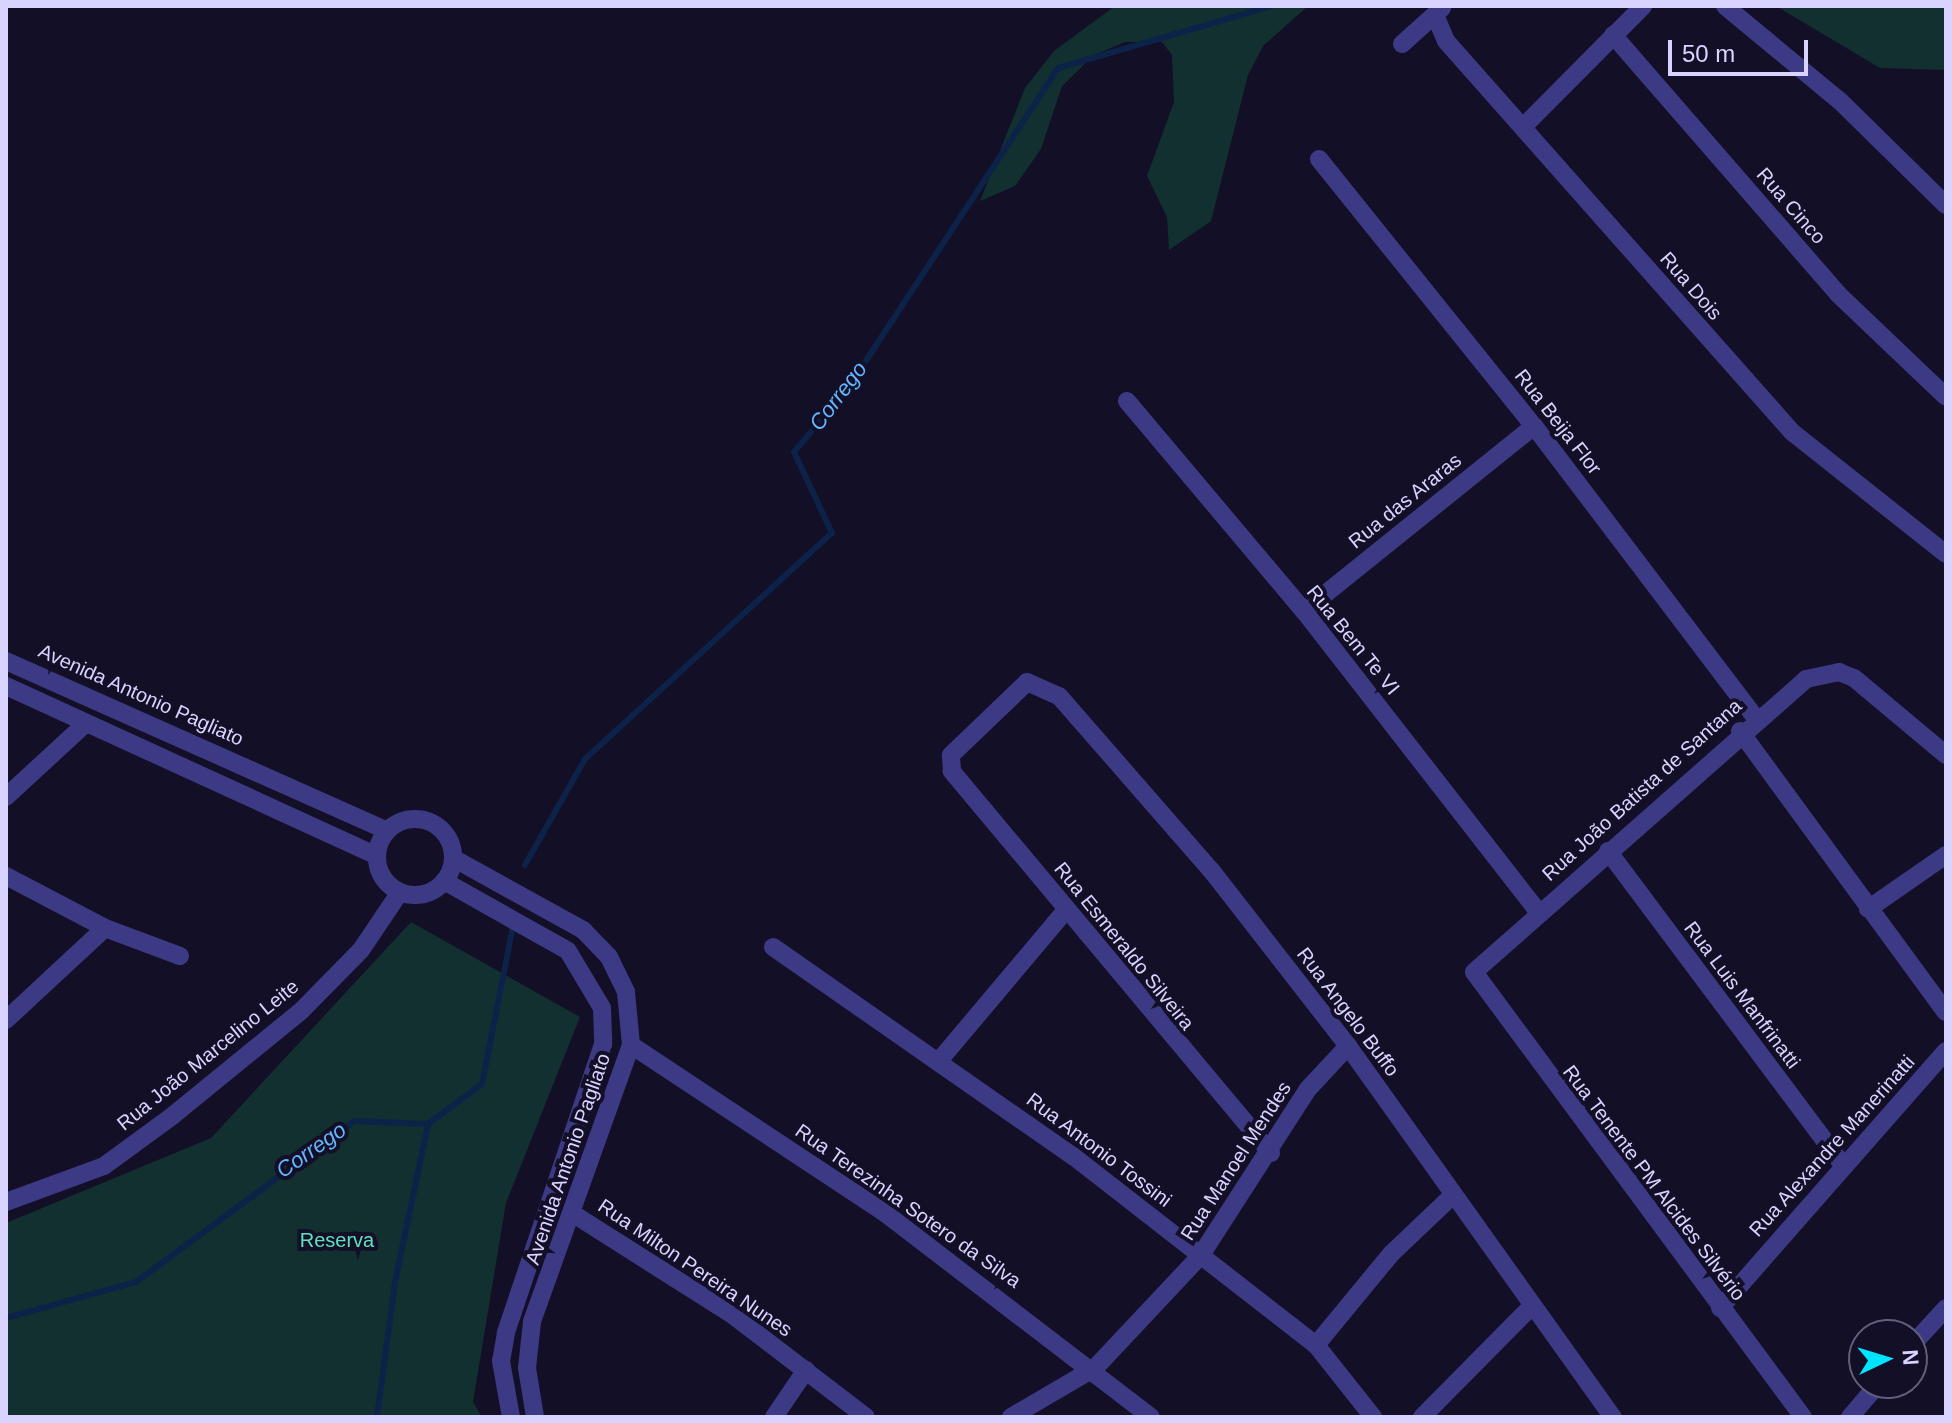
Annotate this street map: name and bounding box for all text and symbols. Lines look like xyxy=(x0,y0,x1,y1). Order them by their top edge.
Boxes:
scale bar xyxy=(1672,24,1812,74)
text: 50 m xyxy=(1682,40,1735,67)
street label: Rua Cinco xyxy=(1751,163,1831,249)
street label: Rua Dois xyxy=(1655,247,1727,325)
water label: Corrego xyxy=(804,356,872,436)
street label: Rua Beija Flor xyxy=(1510,365,1606,479)
street label: Rua das Araras xyxy=(1343,448,1467,554)
street label: Rua Bem Te VI xyxy=(1301,580,1405,700)
street label: Avenida Antonio Pagliato xyxy=(34,639,248,751)
street label: Rua João Batista de Santana xyxy=(1537,694,1747,886)
street label: Rua Esmeraldo Silveira xyxy=(1049,857,1199,1035)
street label: Rua Luis Manfrinatti xyxy=(1679,917,1805,1073)
street label: Rua Angelo Buffo xyxy=(1291,942,1405,1082)
street label: Rua João Marcelino Leite xyxy=(112,974,304,1136)
street label: Avenida Antonio Pagliato xyxy=(520,1050,616,1268)
street label: Rua Alexandre Manerinatti xyxy=(1744,1050,1920,1242)
street label: Rua Tenente PM Alcides Silvério xyxy=(1557,1060,1751,1306)
street label: Rua Manoel Mendes xyxy=(1176,1077,1296,1245)
street label: Rua Antonio Tossini xyxy=(1021,1087,1177,1213)
water label: Corrego xyxy=(271,1116,351,1184)
street label: Rua Terezinha Sotero da Silva xyxy=(790,1119,1026,1293)
street label: Rua Milton Pereira Nunes xyxy=(593,1194,797,1342)
park label: Reserva xyxy=(300,1228,374,1252)
north arrow xyxy=(1848,1319,1928,1399)
text: N xyxy=(1897,1349,1923,1366)

